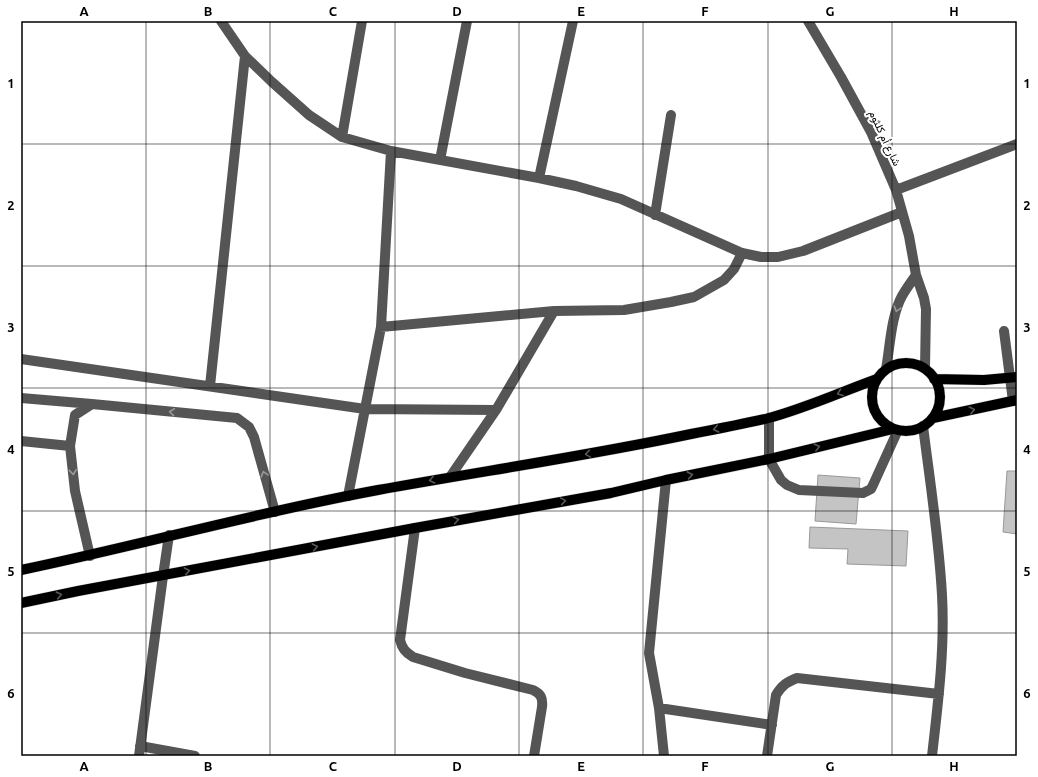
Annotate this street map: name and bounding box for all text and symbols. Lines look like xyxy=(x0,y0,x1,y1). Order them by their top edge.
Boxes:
text: A xyxy=(79,4,89,18)
text: B xyxy=(204,4,213,18)
text: C xyxy=(329,4,338,18)
text: D xyxy=(452,4,462,18)
text: E xyxy=(577,4,585,18)
text: F xyxy=(701,4,709,18)
text: G xyxy=(826,4,835,18)
text: H xyxy=(949,4,959,18)
text: 1 xyxy=(7,76,15,90)
text: 1 xyxy=(1023,76,1031,90)
street label: شارع أم كلثوم xyxy=(865,108,903,169)
text: 2 xyxy=(7,198,15,212)
text: 2 xyxy=(1023,198,1031,212)
one-way arrow xyxy=(893,306,902,313)
text: 3 xyxy=(7,320,15,334)
text: 3 xyxy=(1023,320,1031,334)
one-way arrow xyxy=(837,388,844,396)
one-way arrow xyxy=(968,406,975,414)
one-way arrow xyxy=(169,408,175,417)
one-way arrow xyxy=(713,424,719,432)
text: 4 xyxy=(7,442,15,456)
text: 4 xyxy=(1023,442,1031,456)
one-way arrow xyxy=(814,444,820,452)
one-way arrow xyxy=(585,449,591,458)
one-way arrow xyxy=(68,469,77,475)
one-way arrow xyxy=(260,471,269,478)
one-way arrow xyxy=(687,471,693,480)
one-way arrow xyxy=(429,475,436,484)
one-way arrow xyxy=(560,498,566,506)
one-way arrow xyxy=(453,517,459,525)
one-way arrow xyxy=(312,543,318,552)
text: 5 xyxy=(7,564,15,578)
text: 5 xyxy=(1023,564,1031,578)
one-way arrow xyxy=(184,568,190,576)
one-way arrow xyxy=(56,591,62,599)
text: 6 xyxy=(7,686,15,700)
text: 6 xyxy=(1023,686,1031,700)
text: A xyxy=(79,759,89,773)
text: B xyxy=(204,759,213,773)
text: C xyxy=(329,759,338,773)
text: D xyxy=(452,759,462,773)
text: E xyxy=(577,759,585,773)
text: F xyxy=(701,759,709,773)
text: G xyxy=(826,759,835,773)
text: H xyxy=(949,759,959,773)

